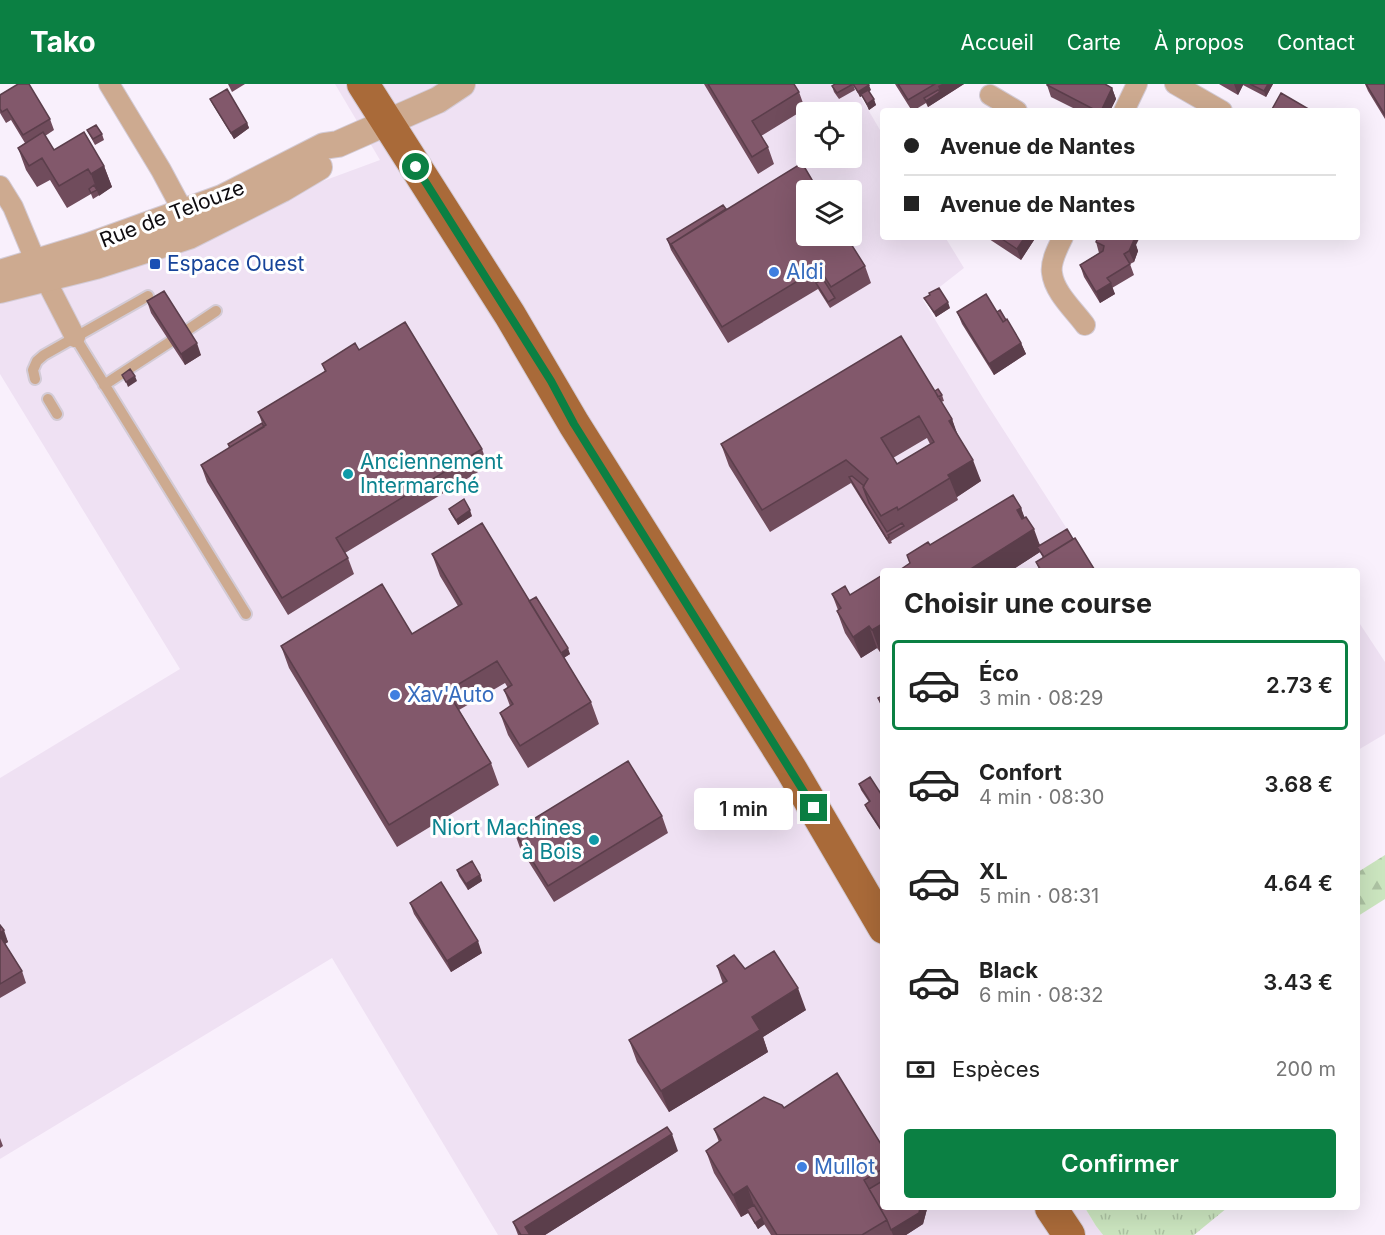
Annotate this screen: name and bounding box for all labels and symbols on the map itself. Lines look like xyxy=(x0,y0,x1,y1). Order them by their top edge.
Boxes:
route start xyxy=(402,153,429,180)
street label: Rue de Telouze xyxy=(96,174,248,253)
place label: Espace Ouest xyxy=(167,251,305,276)
marker: Espace Ouest xyxy=(148,257,162,271)
place label: Aldi xyxy=(786,259,824,284)
marker: Aldi xyxy=(767,265,781,279)
place label: Anciennement Intermarché xyxy=(360,449,503,498)
marker: Anciennement Intermarché xyxy=(341,467,355,481)
place label: Xav'Auto xyxy=(407,682,494,707)
marker: Xav'Auto xyxy=(388,688,402,702)
callout: 1 min xyxy=(694,787,793,829)
route end xyxy=(800,794,827,821)
place label: Niort Machines à Bois xyxy=(431,815,582,864)
marker: Niort Machines à Bois xyxy=(587,833,601,847)
place label: Mullot xyxy=(814,1154,875,1179)
marker: Mullot xyxy=(795,1160,809,1174)

